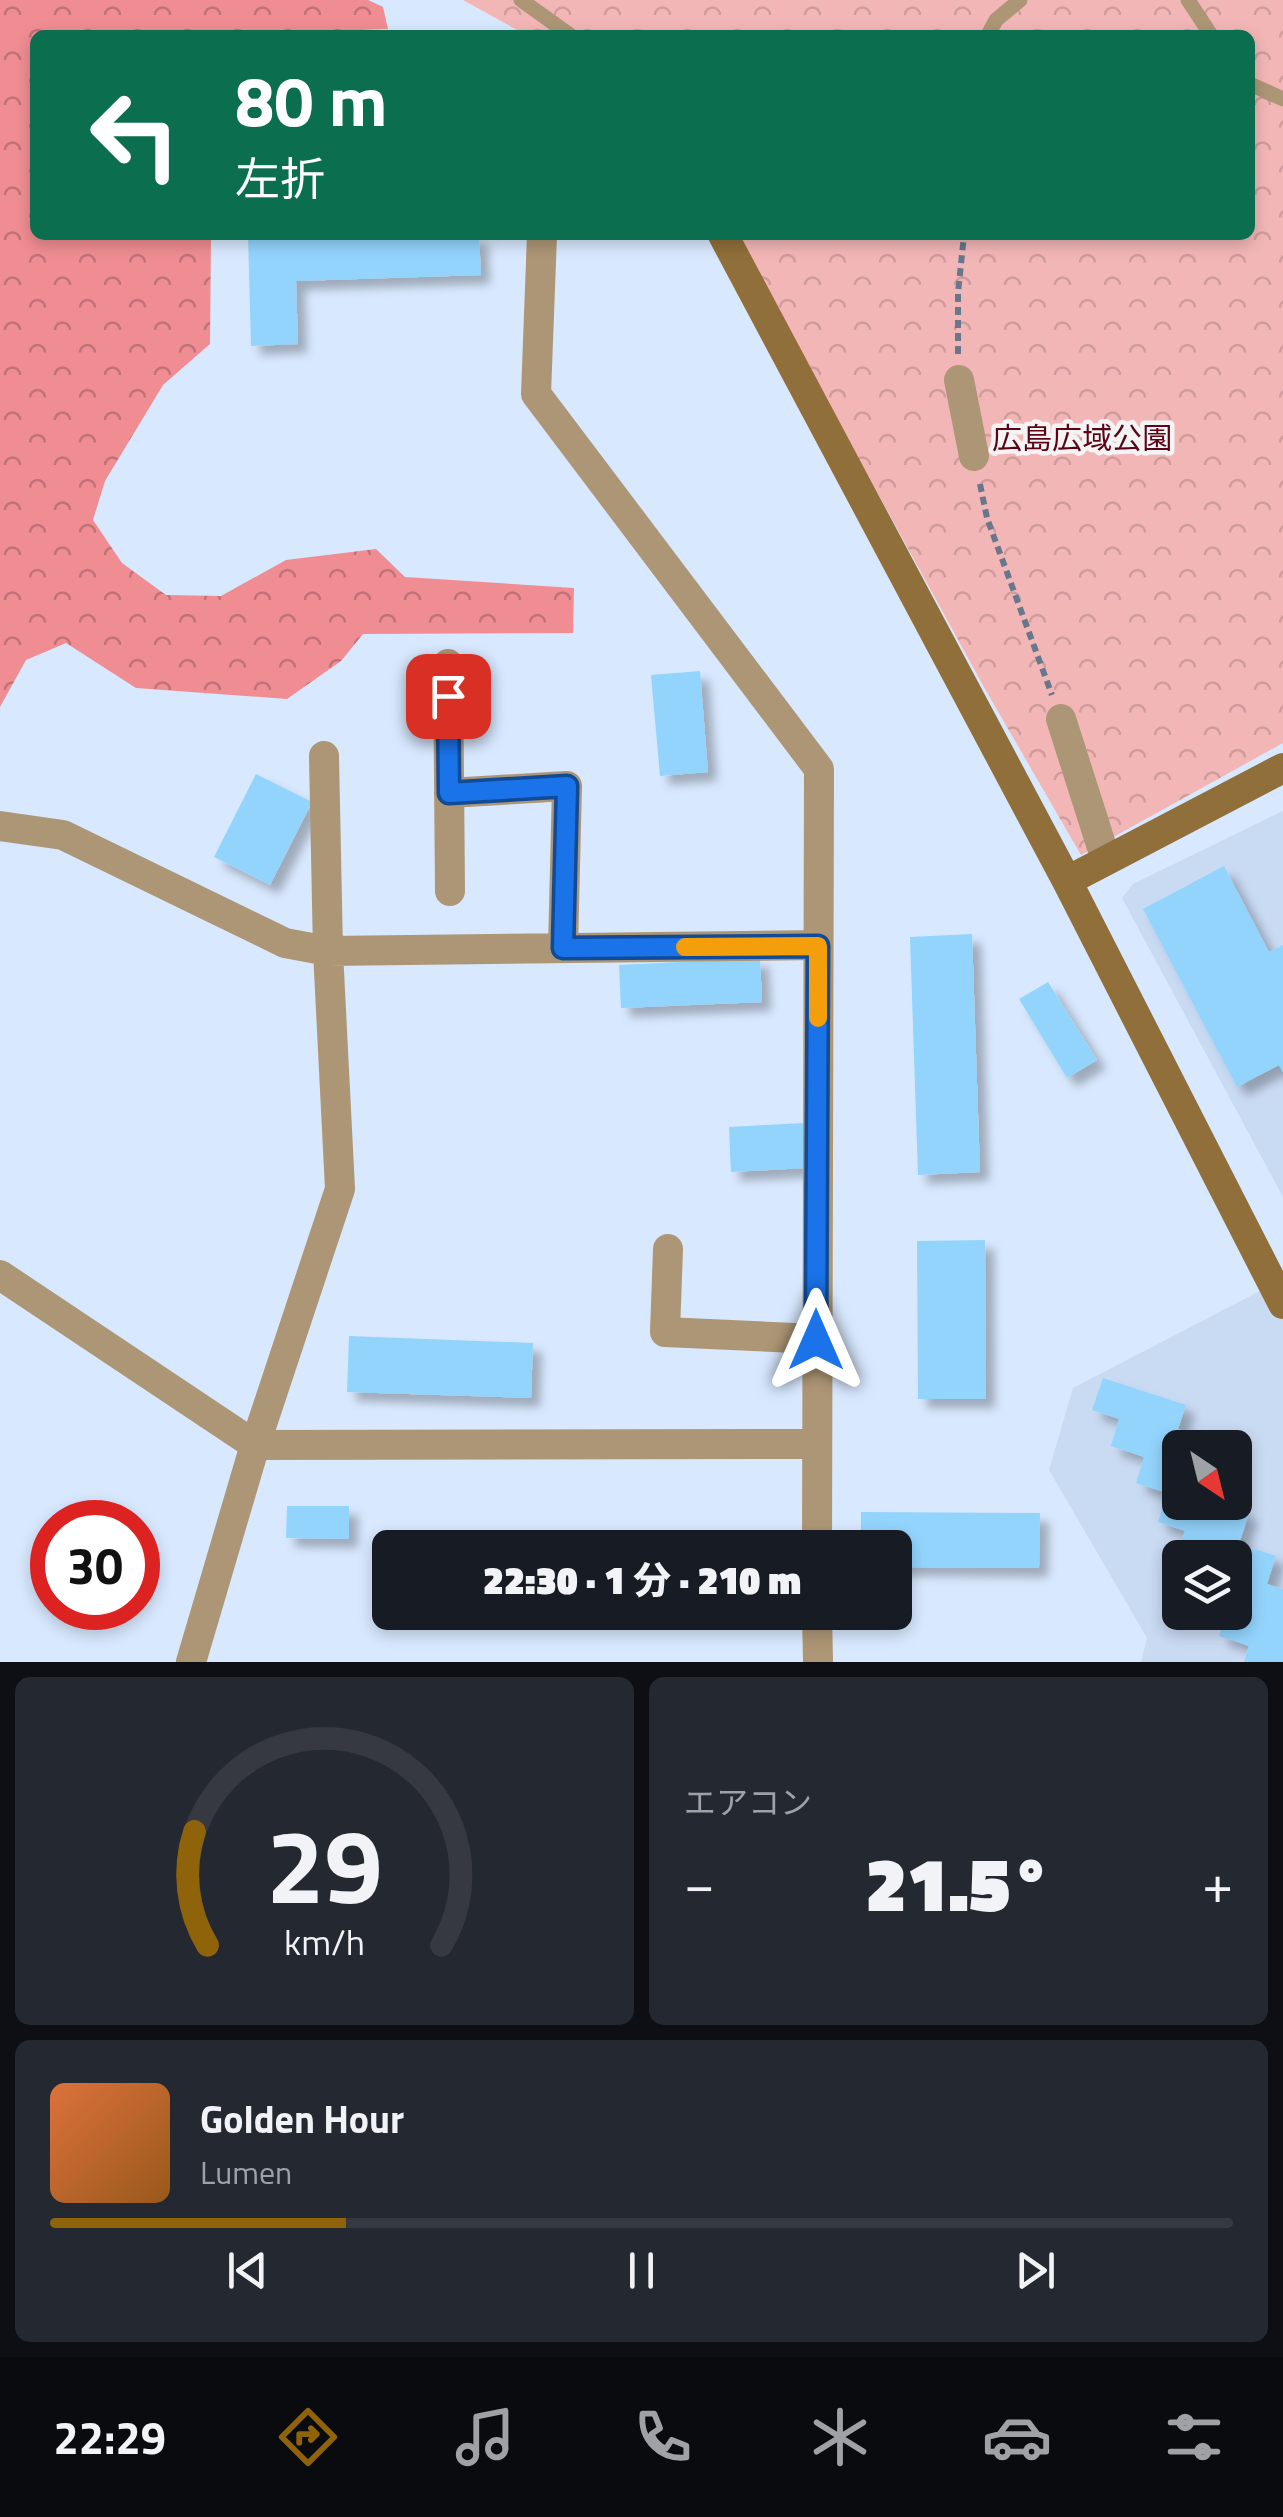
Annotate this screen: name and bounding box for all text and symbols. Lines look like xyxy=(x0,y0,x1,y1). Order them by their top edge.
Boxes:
text: 80 m xyxy=(235,47,388,153)
icon: left xyxy=(70,70,200,200)
text: 左折 xyxy=(235,144,325,212)
park label: 広島広域公園 xyxy=(992,415,1172,461)
pin xyxy=(406,654,491,739)
icon: arrive xyxy=(421,669,476,724)
position arrow xyxy=(764,1288,868,1392)
north arrow xyxy=(1162,1430,1252,1520)
map controls xyxy=(1162,1430,1252,1630)
speed limit sign: 30 xyxy=(30,1500,160,1630)
button: layers xyxy=(1162,1540,1252,1630)
text: 22:30 · 1 分 · 210 m xyxy=(483,1551,801,1609)
text: エアコン xyxy=(684,1778,812,1826)
text: 29 xyxy=(266,1785,383,1943)
text: 21.5° xyxy=(865,1826,1052,1940)
text: − xyxy=(684,1841,715,1924)
text: + xyxy=(1202,1841,1233,1924)
text: km/h xyxy=(284,1914,365,1969)
text: Golden Hour xyxy=(200,2090,404,2148)
text: Lumen xyxy=(200,2148,292,2196)
icon: previous xyxy=(220,2243,275,2298)
icon: pause xyxy=(614,2243,669,2298)
icon: next xyxy=(1008,2243,1063,2298)
icon: directions xyxy=(273,2402,343,2472)
icon: music xyxy=(450,2402,520,2472)
icon: phone xyxy=(628,2402,698,2472)
icon: climate xyxy=(805,2402,875,2472)
icon: car xyxy=(982,2402,1052,2472)
icon: filters xyxy=(1159,2402,1229,2472)
text: 22:29 xyxy=(54,2403,166,2471)

